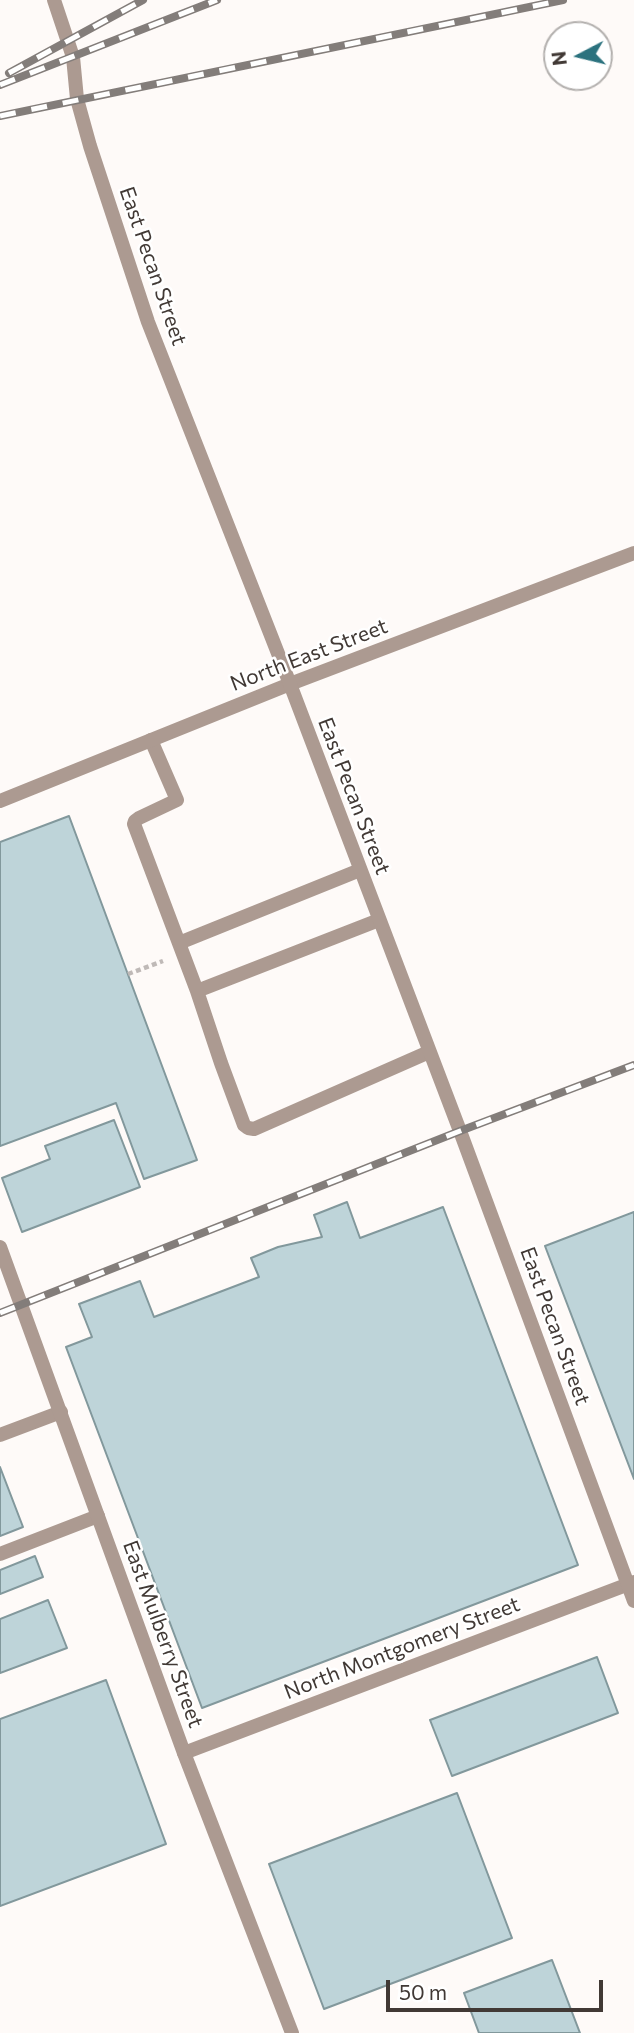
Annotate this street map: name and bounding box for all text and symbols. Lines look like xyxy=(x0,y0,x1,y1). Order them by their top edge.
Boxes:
north arrow xyxy=(543,21,613,91)
text: N xyxy=(546,50,571,67)
street label: East Pecan Street xyxy=(114,183,192,349)
street label: North East Street xyxy=(227,613,391,697)
street label: East Pecan Street xyxy=(312,714,396,878)
street label: East Pecan Street xyxy=(515,1244,595,1408)
street label: East Mulberry Street xyxy=(117,1537,209,1731)
street label: North Montgomery Street xyxy=(281,1591,523,1705)
scale bar xyxy=(389,1966,606,2010)
text: 50 m xyxy=(399,1979,447,2004)

